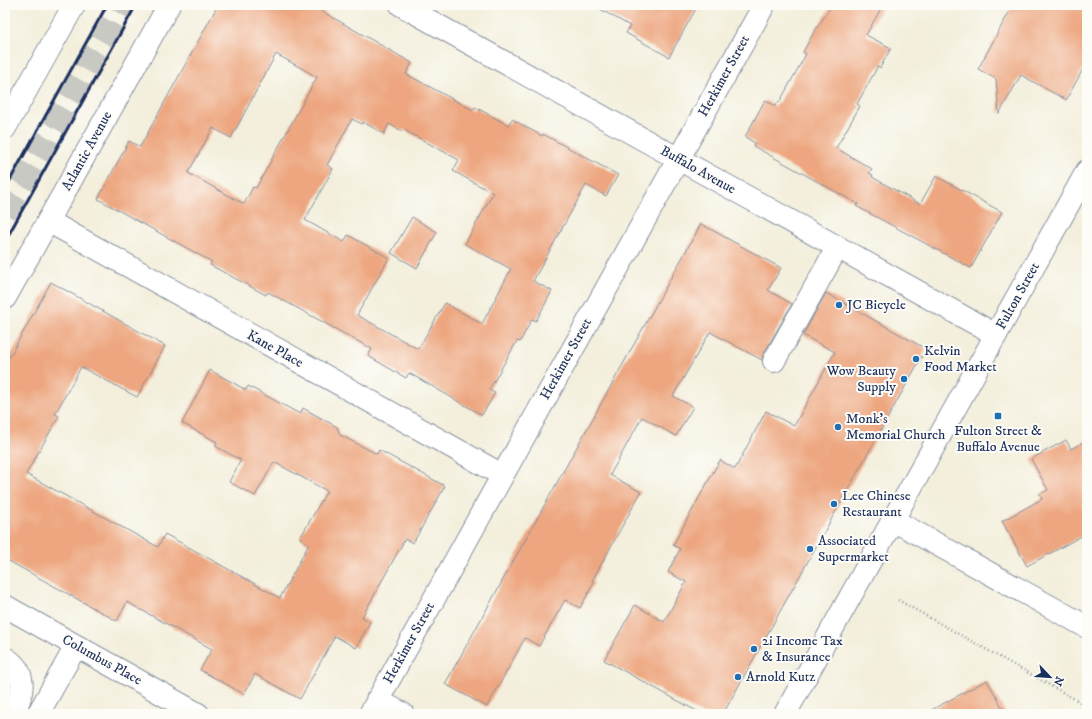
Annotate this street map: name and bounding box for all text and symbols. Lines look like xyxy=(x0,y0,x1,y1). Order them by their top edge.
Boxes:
street label: Herkimer Street xyxy=(694,32,754,120)
street label: Atlantic Avenue xyxy=(58,108,116,194)
street label: Buffalo Avenue xyxy=(657,142,739,198)
street label: Fulton Street xyxy=(992,259,1044,333)
place label: JC Bicycle xyxy=(845,296,906,314)
marker: JC Bicycle xyxy=(834,300,844,310)
street label: Herkimer Street xyxy=(536,315,596,403)
street label: Kane Place xyxy=(244,326,307,372)
place label: Kelvin Food Market xyxy=(924,342,997,376)
marker: Kelvin Food Market xyxy=(911,354,921,364)
place label: Wow Beauty Supply xyxy=(826,362,896,396)
marker: Wow Beauty Supply xyxy=(899,374,909,384)
place label: Monk's Memorial Church xyxy=(846,410,946,444)
marker: Fulton Street & Buffalo Avenue xyxy=(993,411,1003,421)
marker: Monk's Memorial Church xyxy=(833,422,843,432)
place label: Fulton Street & Buffalo Avenue xyxy=(954,422,1042,456)
place label: Lee Chinese Restaurant xyxy=(842,487,911,521)
marker: Lee Chinese Restaurant xyxy=(829,499,839,509)
place label: Associated Supermarket xyxy=(818,532,889,566)
marker: Associated Supermarket xyxy=(805,544,815,554)
street label: Herkimer Street xyxy=(379,599,439,687)
street label: Columbus Place xyxy=(59,631,145,689)
place label: 2i Income Tax & Insurance xyxy=(762,632,843,666)
marker: 2i Income Tax & Insurance xyxy=(749,644,759,654)
north arrow xyxy=(1030,657,1070,697)
place label: Arnold Kutz xyxy=(746,668,815,686)
marker: Arnold Kutz xyxy=(733,672,743,682)
text: N xyxy=(1050,674,1066,688)

